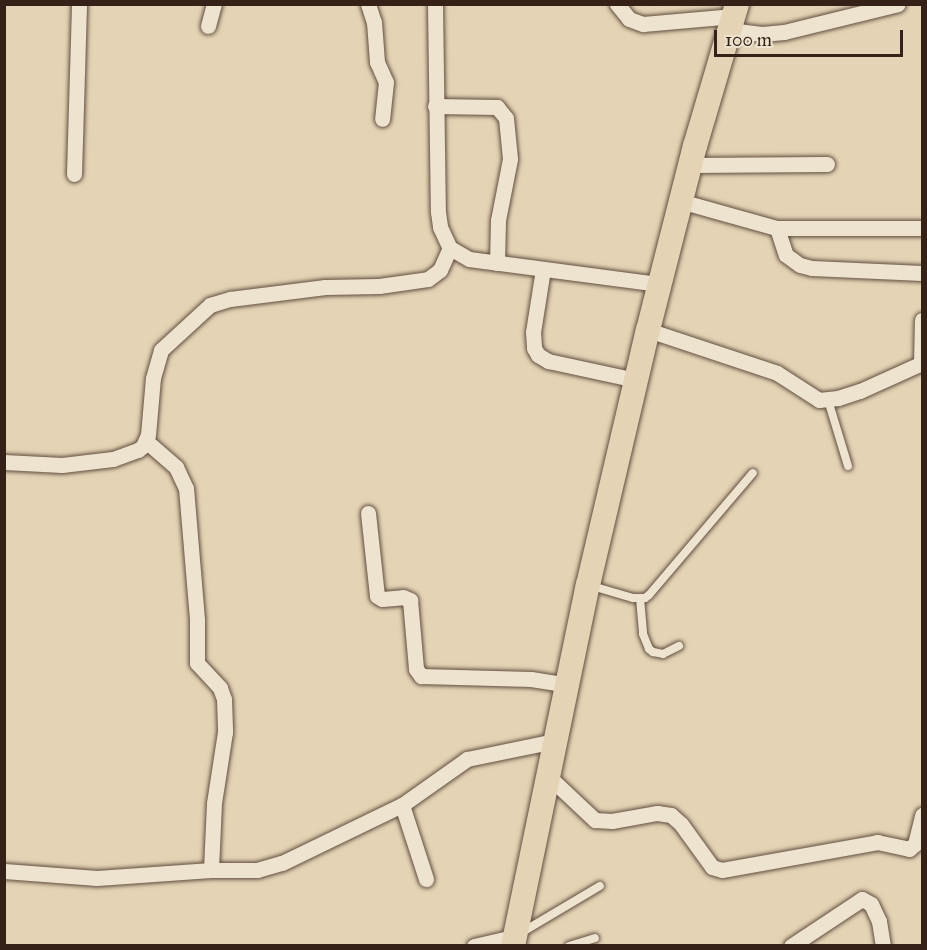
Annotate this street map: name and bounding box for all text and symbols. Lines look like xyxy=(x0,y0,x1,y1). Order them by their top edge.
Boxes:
scale bar xyxy=(717,18,906,56)
text: 100 m xyxy=(725,29,772,51)

